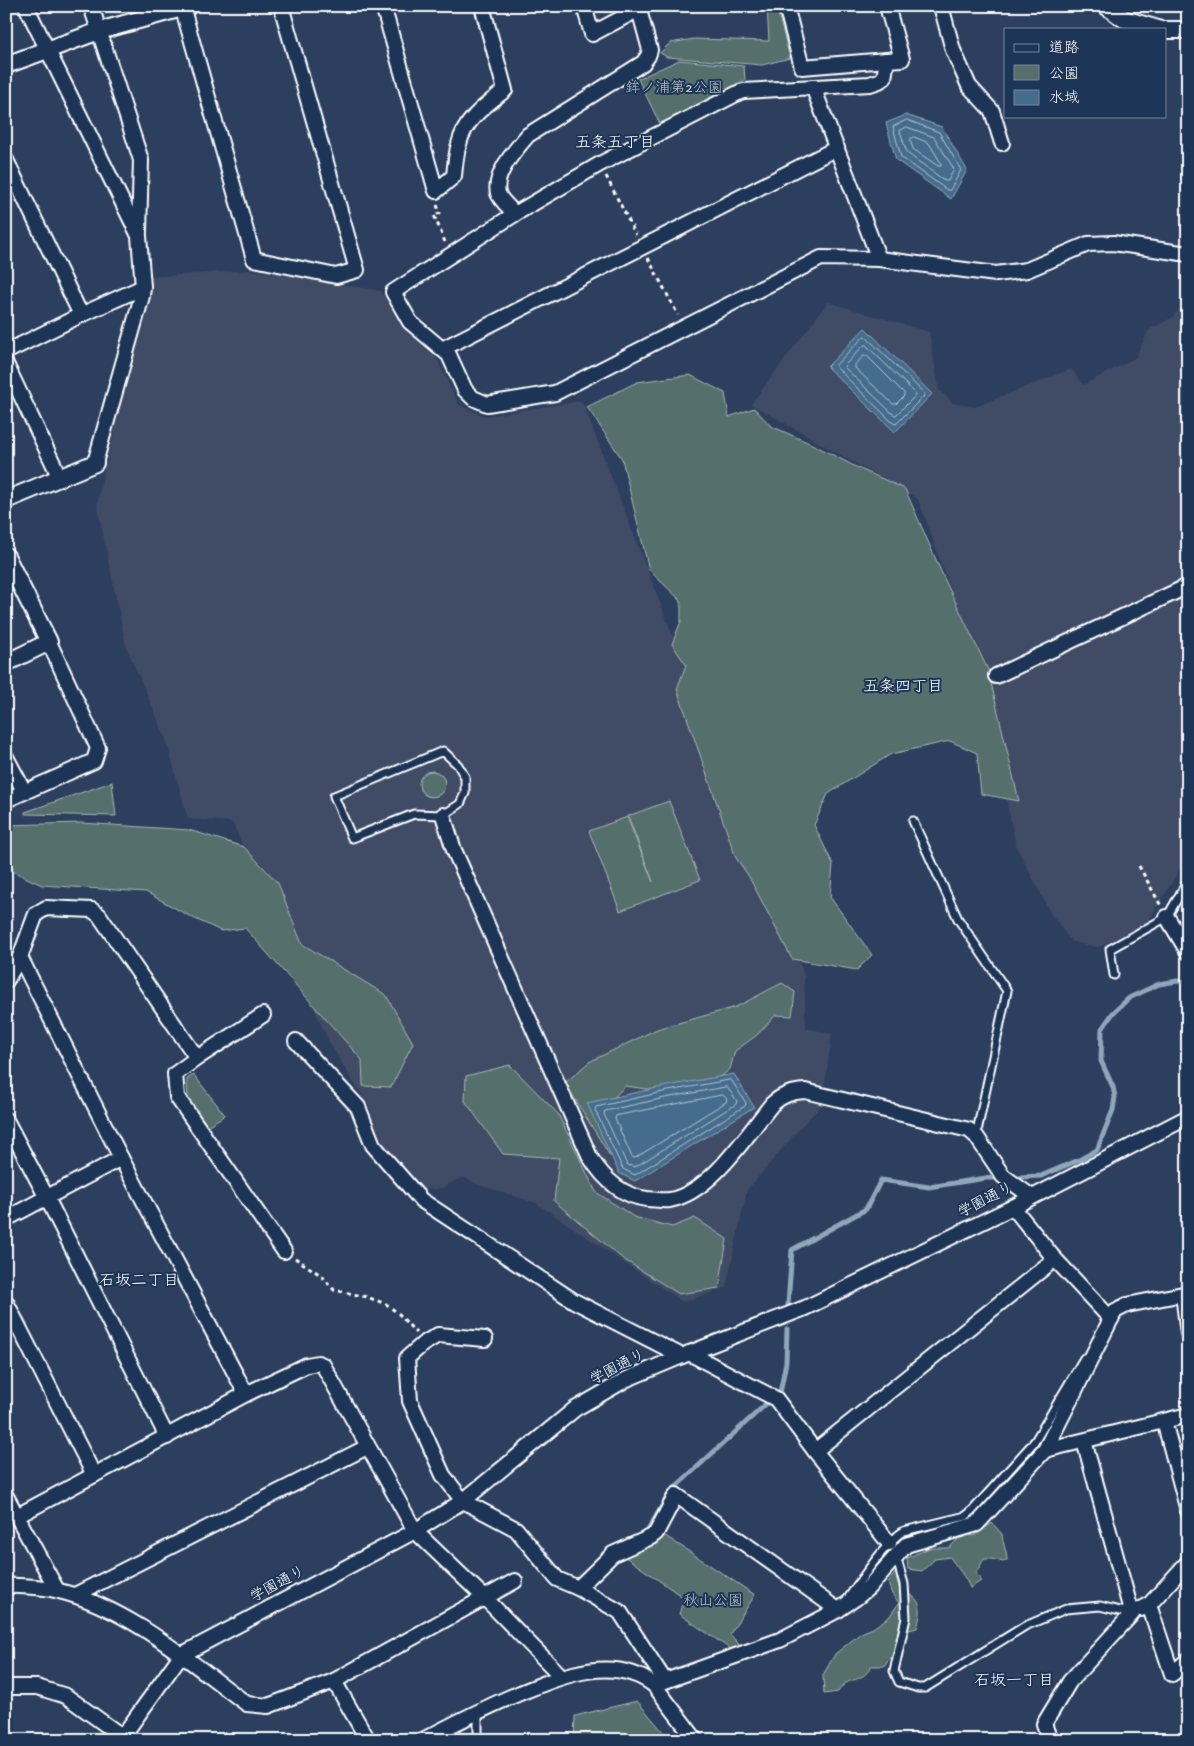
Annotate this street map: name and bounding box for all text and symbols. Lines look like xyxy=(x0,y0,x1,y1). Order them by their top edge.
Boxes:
legend xyxy=(1004,28,1166,118)
text: 道路 xyxy=(1049,40,1079,58)
text: 公園 xyxy=(1049,66,1079,84)
park label: 鉾ノ浦第2公園 xyxy=(625,79,723,98)
text: 水域 xyxy=(1049,89,1079,108)
district label: 五条五丁目 xyxy=(575,134,655,154)
district label: 五条四丁目 xyxy=(863,678,943,698)
street label: 学園通り xyxy=(955,1179,1017,1223)
district label: 石坂二丁目 xyxy=(99,1273,179,1292)
street label: 学園通り xyxy=(587,1346,649,1390)
street label: 学園通り xyxy=(247,1563,309,1607)
park label: 秋山公園 xyxy=(683,1593,743,1611)
district label: 石坂一丁目 xyxy=(974,1673,1054,1692)

